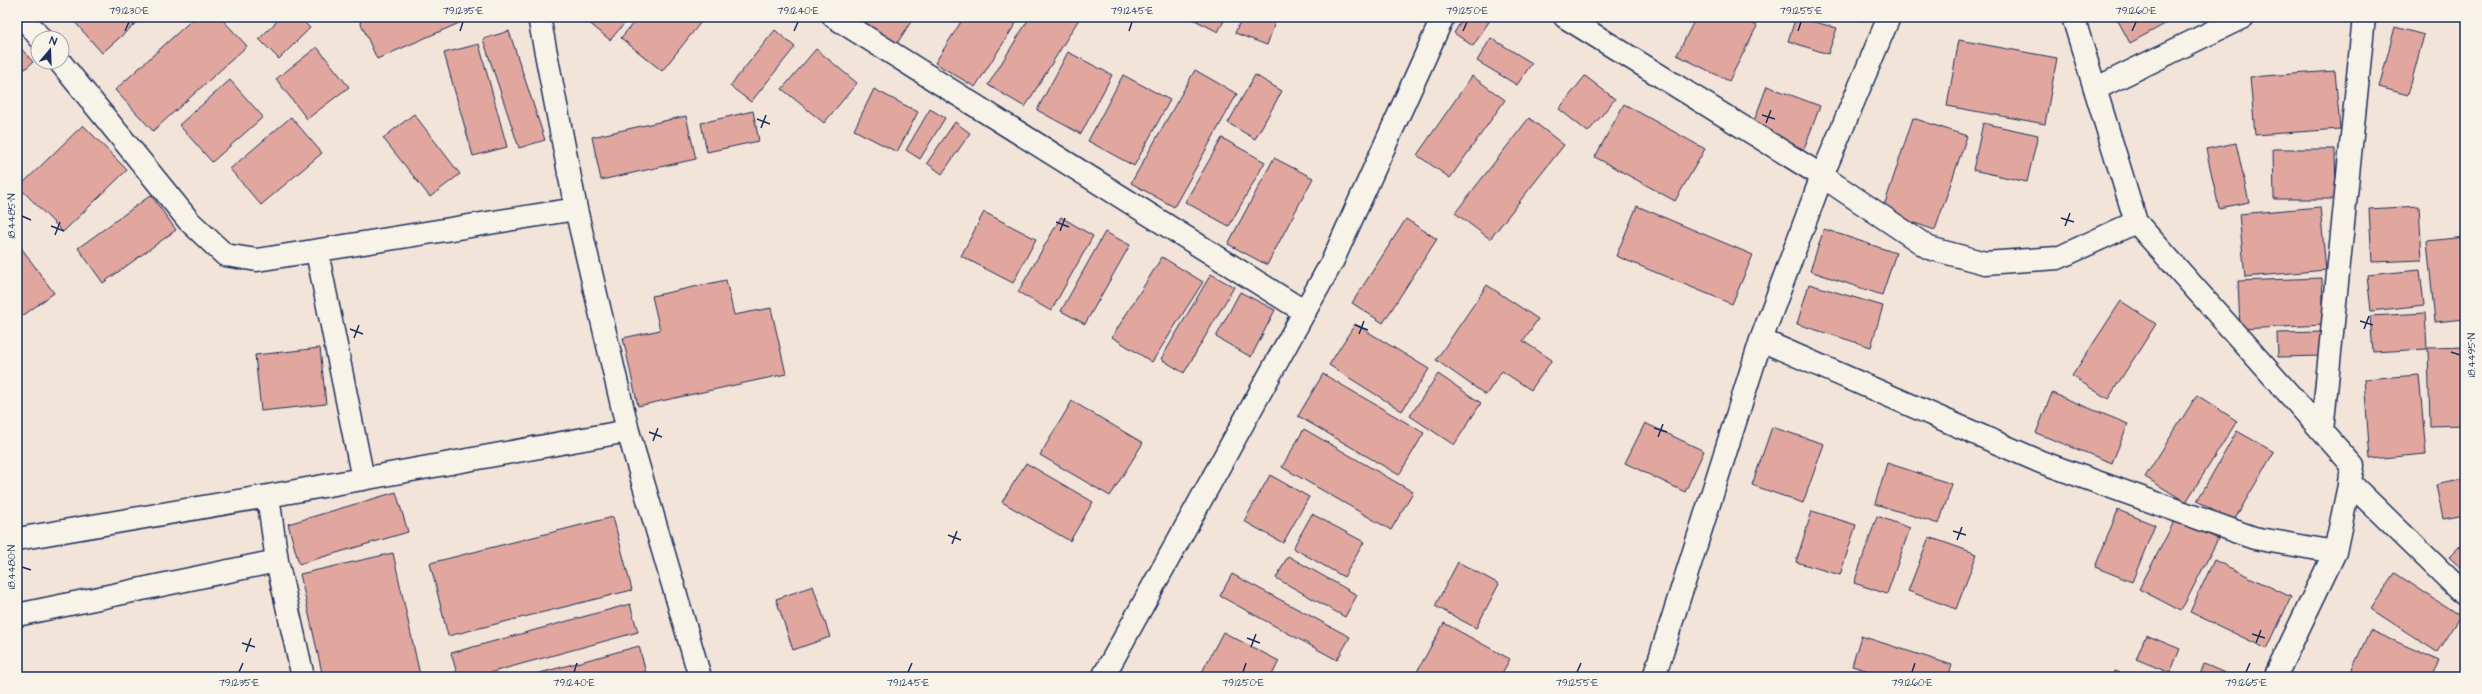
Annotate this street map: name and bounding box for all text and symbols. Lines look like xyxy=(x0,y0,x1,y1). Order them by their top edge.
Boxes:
text: 79.1230°E xyxy=(109,4,149,18)
text: 79.1235°E xyxy=(443,4,483,18)
text: 79.1240°E xyxy=(777,4,819,18)
text: 79.1245°E xyxy=(1111,4,1153,18)
text: 79.1250°E xyxy=(1446,4,1488,18)
text: 79.1255°E xyxy=(1780,4,1822,18)
text: 79.1260°E xyxy=(2116,4,2157,18)
north arrow xyxy=(30,30,70,70)
text: N xyxy=(47,33,59,49)
text: 18.4485°N xyxy=(5,194,19,238)
text: 18.4495°N xyxy=(2465,333,2479,377)
text: 18.4480°N xyxy=(5,545,19,589)
text: 79.1235°E xyxy=(219,676,259,690)
text: 79.1240°E xyxy=(553,676,595,690)
text: 79.1245°E xyxy=(887,676,929,690)
text: 79.1250°E xyxy=(1222,676,1264,690)
text: 79.1255°E xyxy=(1556,676,1598,690)
text: 79.1260°E xyxy=(1892,676,1933,690)
text: 79.1265°E xyxy=(2225,676,2267,690)

